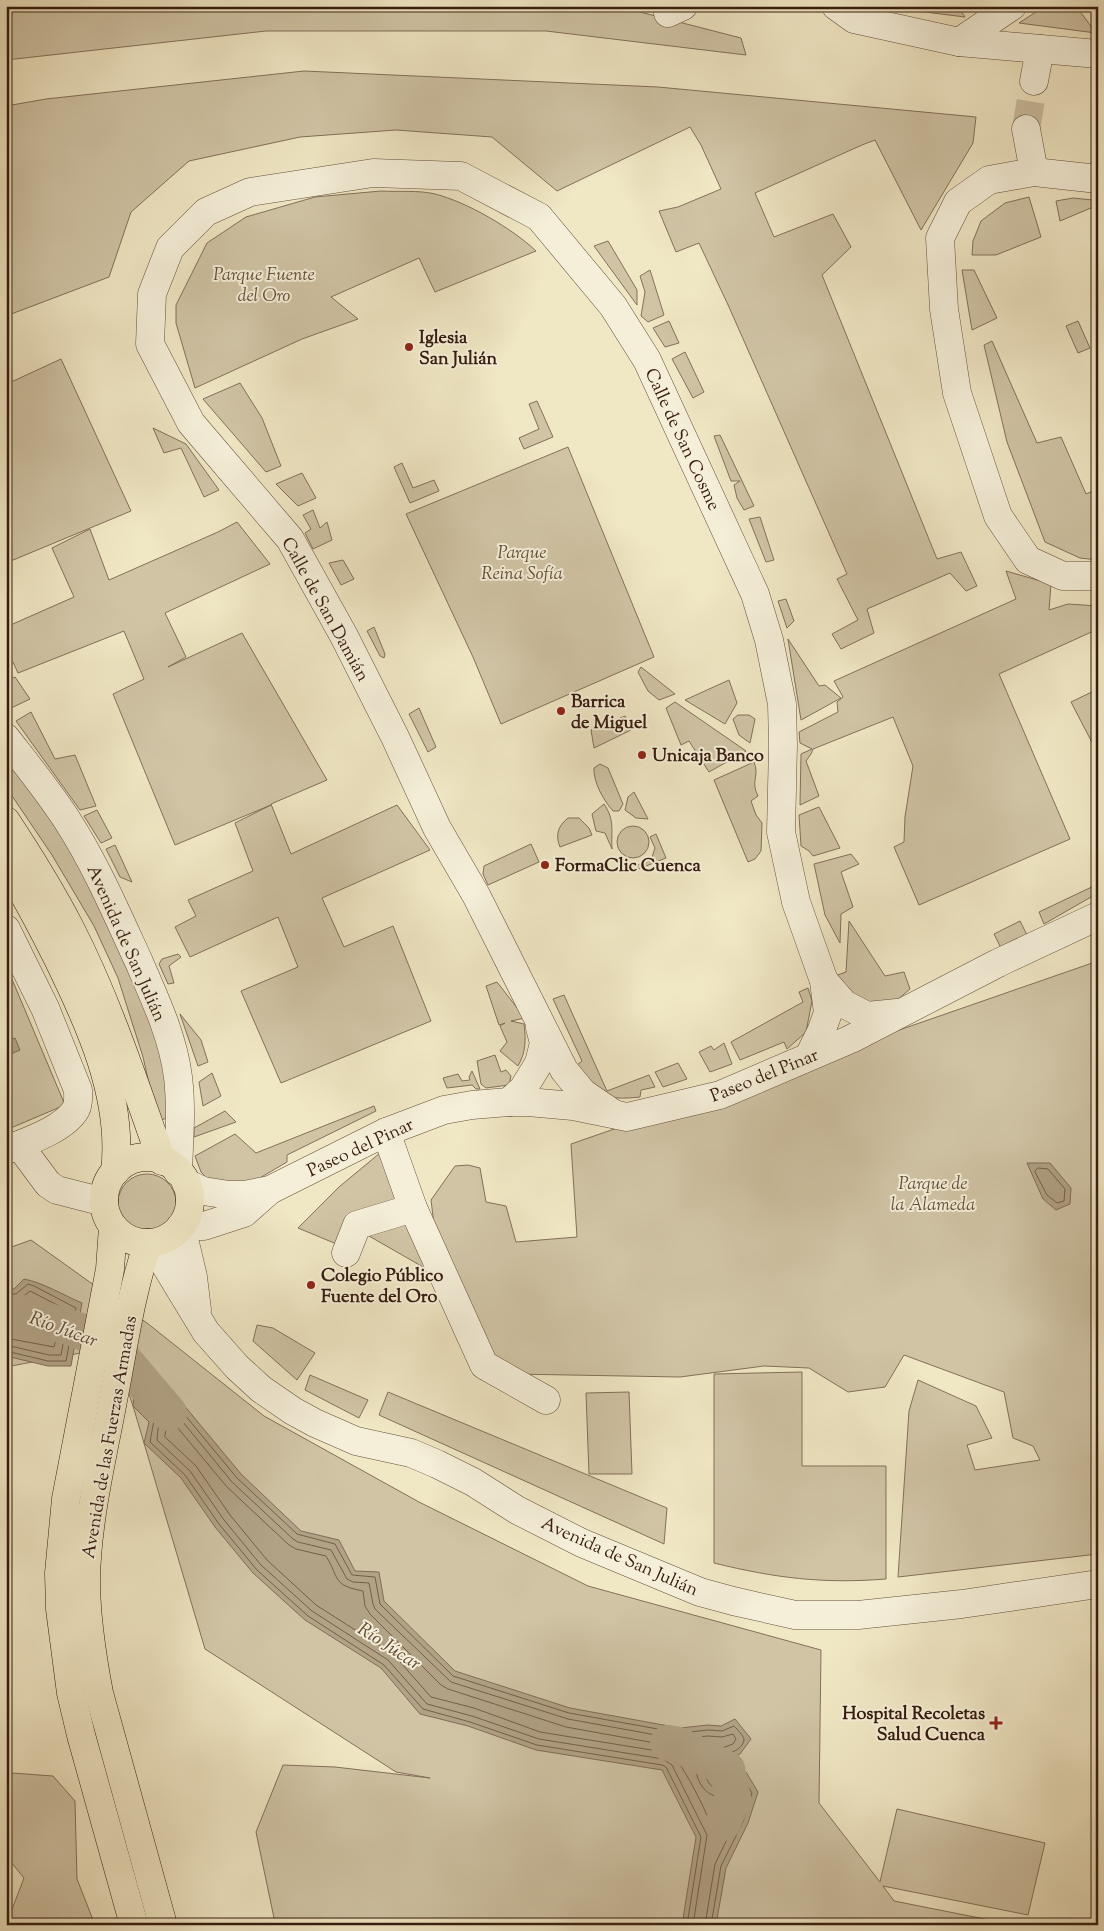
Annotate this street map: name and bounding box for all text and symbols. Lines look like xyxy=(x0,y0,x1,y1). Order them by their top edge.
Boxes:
park label: Parque Fuente del Oro xyxy=(213,263,315,310)
place label: Iglesia San Julián xyxy=(419,326,498,373)
marker: Iglesia San Julián xyxy=(403,341,415,353)
street label: Calle de San Cosme xyxy=(637,364,726,515)
street label: Calle de San Damián xyxy=(274,533,375,687)
park label: Parque Reina Sofía xyxy=(481,541,563,588)
place label: Barrica de Miguel xyxy=(571,690,648,737)
marker: Barrica de Miguel xyxy=(555,705,567,717)
place label: Unicaja Banco xyxy=(652,744,764,770)
marker: Unicaja Banco xyxy=(636,749,648,761)
place label: FormaClic Cuenca xyxy=(555,854,701,880)
marker: FormaClic Cuenca xyxy=(539,859,551,871)
street label: Avenida de San Julián xyxy=(79,861,172,1027)
street label: Paseo del Pinar xyxy=(707,1043,823,1110)
street label: Paseo del Pinar xyxy=(303,1113,419,1185)
park label: Parque de la Alameda xyxy=(891,1172,975,1219)
place label: Colegio Público Fuente del Oro xyxy=(321,1264,443,1311)
marker: Colegio Público Fuente del Oro xyxy=(305,1279,317,1291)
water label: Río Júcar xyxy=(25,1306,101,1355)
street label: Avenida de las Fuerzas Armadas xyxy=(77,1314,145,1561)
street label: Avenida de San Julián xyxy=(537,1512,702,1604)
water label: Río Júcar xyxy=(352,1617,426,1678)
place label: Hospital Recoletas Salud Cuenca xyxy=(842,1702,986,1749)
marker: Hospital Recoletas Salud Cuenca xyxy=(989,1716,1003,1730)

